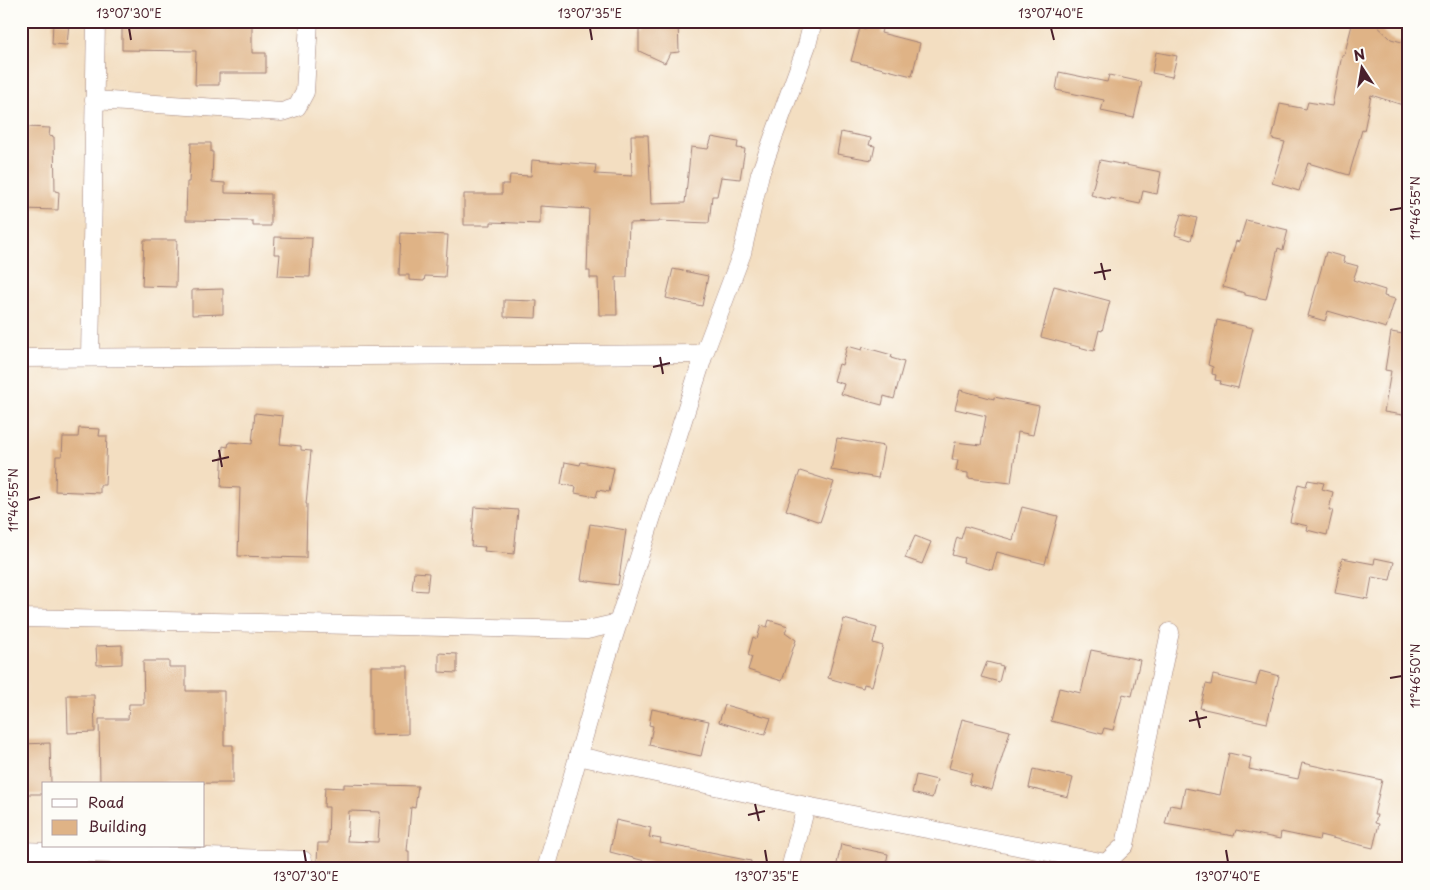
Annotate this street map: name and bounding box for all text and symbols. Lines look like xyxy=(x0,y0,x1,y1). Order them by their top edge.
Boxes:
text: 13°07'30"E xyxy=(96,4,162,22)
text: 13°07'35"E xyxy=(558,4,622,22)
text: 13°07'40"E xyxy=(1018,4,1084,22)
north arrow xyxy=(1338,42,1388,92)
text: N xyxy=(1352,43,1367,66)
text: 11°46'55"N xyxy=(1406,176,1424,240)
text: 11°46'55"N xyxy=(4,468,22,532)
text: 11°46'50"N xyxy=(1406,644,1424,708)
legend xyxy=(42,782,205,848)
text: Road xyxy=(88,790,124,813)
text: Building xyxy=(88,814,147,837)
text: 13°07'30"E xyxy=(273,867,339,885)
text: 13°07'35"E xyxy=(735,867,799,885)
text: 13°07'40"E xyxy=(1195,867,1261,885)

